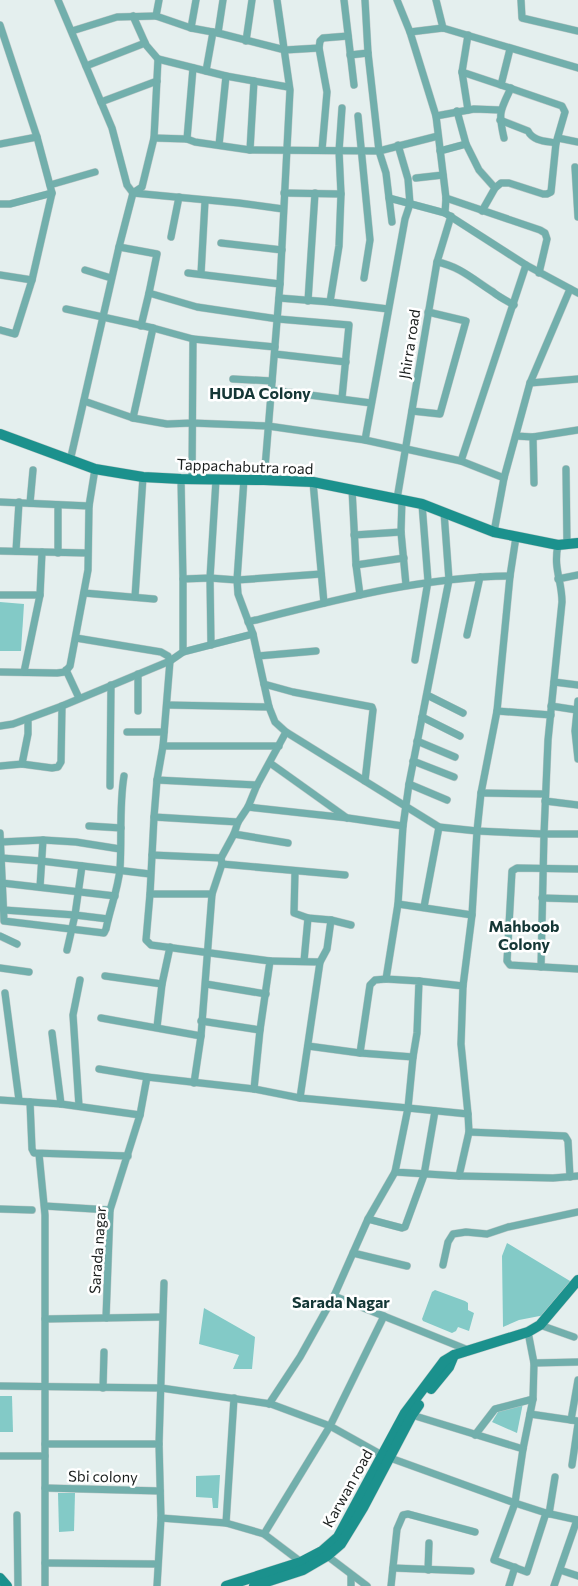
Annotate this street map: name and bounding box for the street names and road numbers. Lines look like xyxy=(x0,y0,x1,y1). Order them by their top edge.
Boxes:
street label: Jhirra road xyxy=(395,308,423,380)
street label: Tappachabutra road xyxy=(176,455,314,477)
street label: Sarada nagar xyxy=(85,1205,109,1295)
street label: Karwan road xyxy=(318,1446,376,1530)
street label: Sbi colony xyxy=(68,1466,138,1486)

